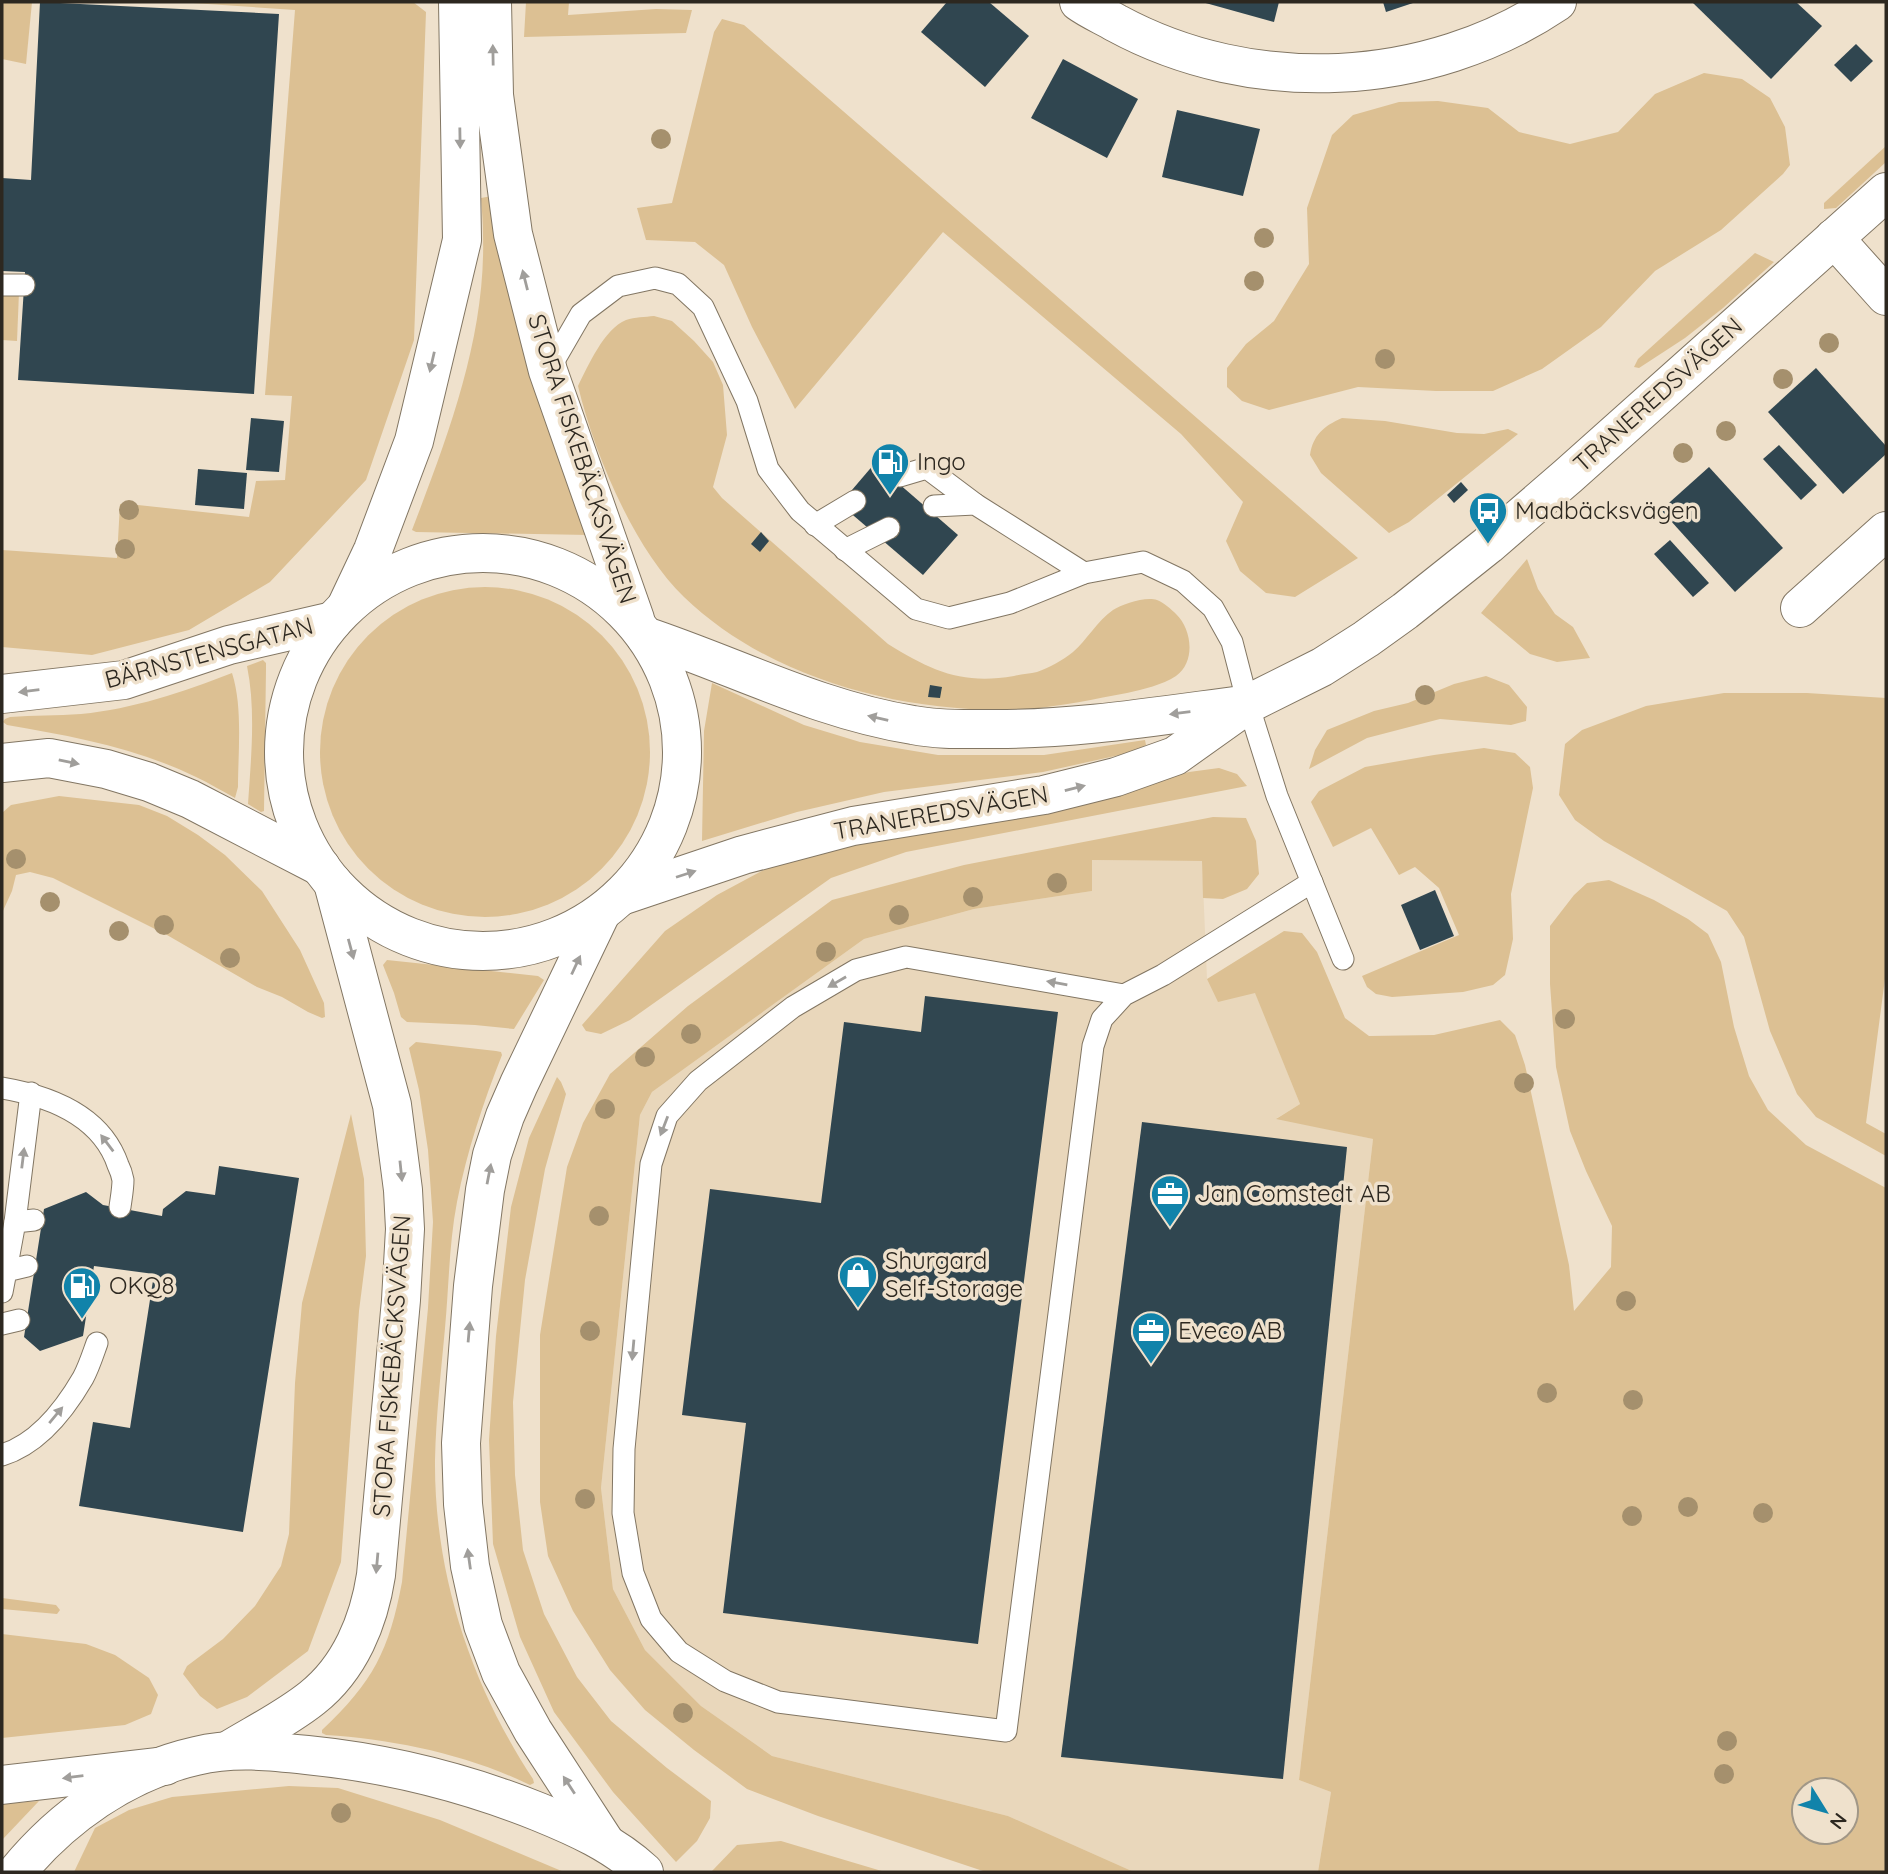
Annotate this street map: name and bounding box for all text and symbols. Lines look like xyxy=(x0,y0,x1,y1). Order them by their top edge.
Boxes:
one-way arrow xyxy=(487,44,499,66)
one-way arrow xyxy=(454,127,466,149)
one-way arrow xyxy=(519,269,530,291)
street label: STORA FISKEBÄCKSVÄGEN xyxy=(522,310,644,607)
street label: TRANEREDSVÄGEN xyxy=(1567,311,1748,478)
one-way arrow xyxy=(427,351,438,373)
fuel station icon: Ingo xyxy=(869,441,911,496)
place label: Ingo xyxy=(917,446,966,476)
bus stop icon: Madbäcksvägen xyxy=(1467,490,1509,545)
place label: Madbäcksvägen xyxy=(1515,495,1699,525)
street label: BÄRNSTENSGATAN xyxy=(101,610,316,694)
one-way arrow xyxy=(17,686,39,697)
one-way arrow xyxy=(1169,707,1191,718)
one-way arrow xyxy=(867,712,889,723)
one-way arrow xyxy=(58,756,80,767)
street label: TRANEREDSVÄGEN xyxy=(831,778,1050,846)
one-way arrow xyxy=(1064,782,1086,793)
one-way arrow xyxy=(676,868,697,879)
one-way arrow xyxy=(346,938,357,960)
one-way arrow xyxy=(571,955,582,975)
one-way arrow xyxy=(827,975,846,988)
one-way arrow xyxy=(1046,978,1068,989)
one-way arrow xyxy=(659,1115,670,1136)
one-way arrow xyxy=(100,1134,114,1152)
one-way arrow xyxy=(17,1146,28,1168)
one-way arrow xyxy=(396,1160,407,1182)
one-way arrow xyxy=(483,1163,494,1185)
office icon: Jan Comstedt AB xyxy=(1149,1173,1191,1228)
place label: Jan Comstedt AB xyxy=(1197,1178,1391,1208)
street label: STORA FISKEBÄCKSVÄGEN xyxy=(365,1214,417,1518)
place label: Shurgard Self-Storage xyxy=(885,1245,1023,1303)
shop icon: Shurgard Self-Storage xyxy=(837,1254,879,1309)
fuel station icon: OKQ8 xyxy=(61,1265,103,1320)
place label: OKQ8 xyxy=(109,1270,174,1300)
office icon: Eveco AB xyxy=(1130,1310,1172,1365)
place label: Eveco AB xyxy=(1178,1315,1282,1345)
one-way arrow xyxy=(464,1321,475,1343)
one-way arrow xyxy=(627,1339,638,1361)
one-way arrow xyxy=(48,1406,64,1424)
one-way arrow xyxy=(464,1548,475,1570)
one-way arrow xyxy=(371,1552,382,1574)
one-way arrow xyxy=(62,1771,84,1782)
one-way arrow xyxy=(562,1775,575,1794)
north arrow xyxy=(1790,1776,1860,1846)
text: N xyxy=(1825,1808,1852,1834)

